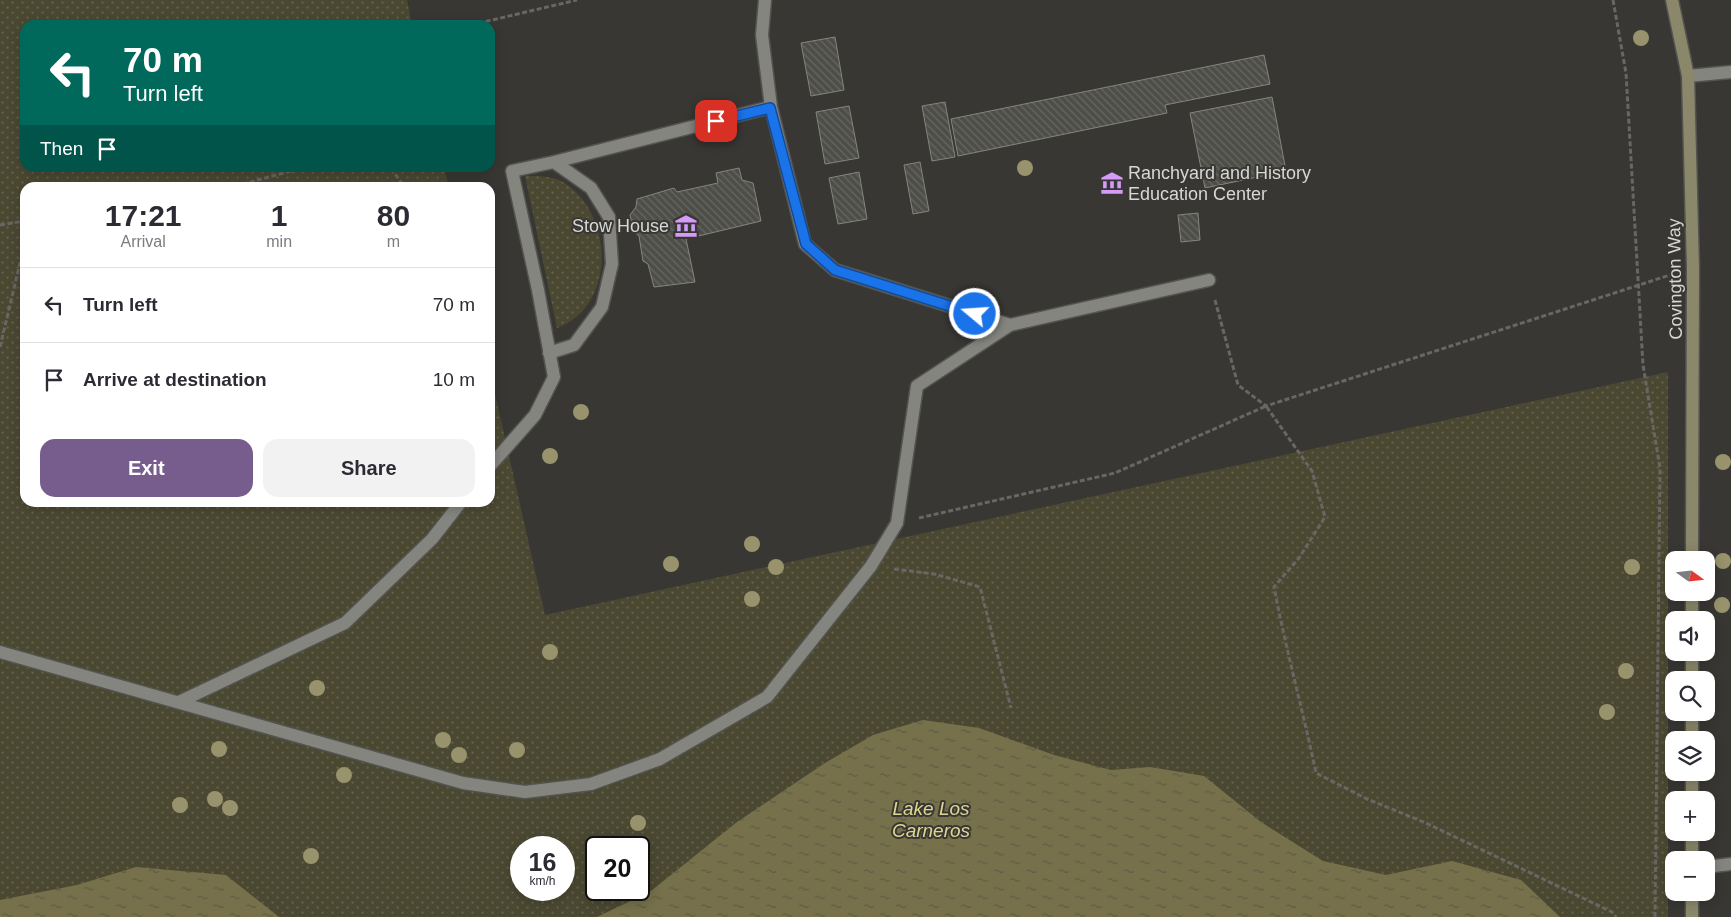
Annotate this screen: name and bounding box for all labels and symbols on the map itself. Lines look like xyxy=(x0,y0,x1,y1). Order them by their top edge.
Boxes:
pin xyxy=(695,100,737,142)
place label: Ranchyard and History Education Center xyxy=(1128,163,1311,204)
museum icon: Ranchyard and History Education Center xyxy=(1099,170,1125,196)
museum icon: Stow House xyxy=(673,213,699,239)
place label: Stow House xyxy=(572,216,669,236)
street label: Covington Way xyxy=(1664,218,1686,340)
position arrow xyxy=(948,287,1000,339)
north arrow xyxy=(1665,551,1715,601)
water label: Lake Los Carneros xyxy=(892,798,971,841)
speed limit sign: 20 xyxy=(585,836,650,901)

